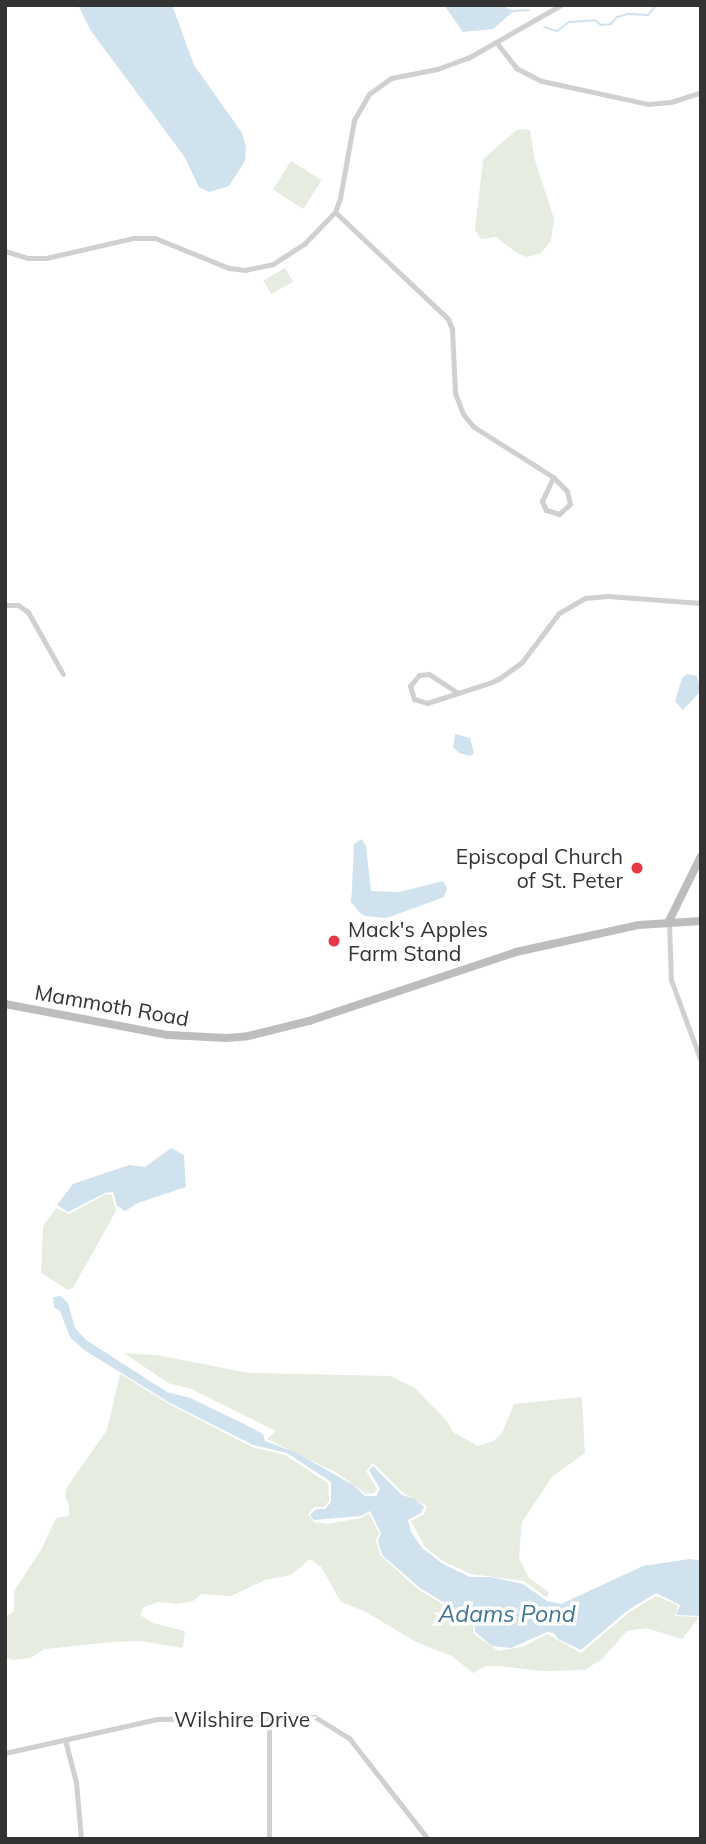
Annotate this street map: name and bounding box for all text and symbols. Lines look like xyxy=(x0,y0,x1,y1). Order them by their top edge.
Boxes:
place label: Episcopal Church of St. Peter xyxy=(456,843,623,893)
marker: Episcopal Church of St. Peter xyxy=(629,860,645,876)
place label: Mack's Apples Farm Stand xyxy=(348,916,488,966)
marker: Mack's Apples Farm Stand xyxy=(326,933,342,949)
street label: Mammoth Road xyxy=(33,979,191,1031)
water label: Adams Pond xyxy=(439,1600,575,1628)
street label: Wilshire Drive xyxy=(174,1706,310,1732)

